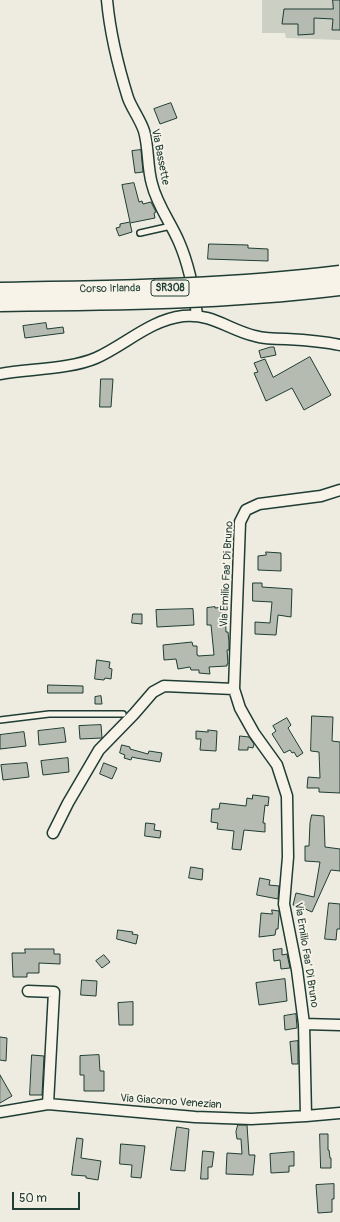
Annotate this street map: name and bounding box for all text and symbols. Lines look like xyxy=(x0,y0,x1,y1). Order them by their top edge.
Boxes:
street label: Via Bassette xyxy=(148,128,172,186)
road number: SR308 xyxy=(151,280,189,296)
street label: Corso Irlanda xyxy=(79,282,141,296)
street label: Via Emilio Faa' Di Bruno xyxy=(218,521,236,627)
street label: Via Emilio Faa' Di Bruno xyxy=(291,901,321,1009)
street label: Via Giacomo Venezian xyxy=(120,1092,222,1112)
scale bar xyxy=(14,1184,82,1210)
text: 50 m xyxy=(19,1191,47,1206)

